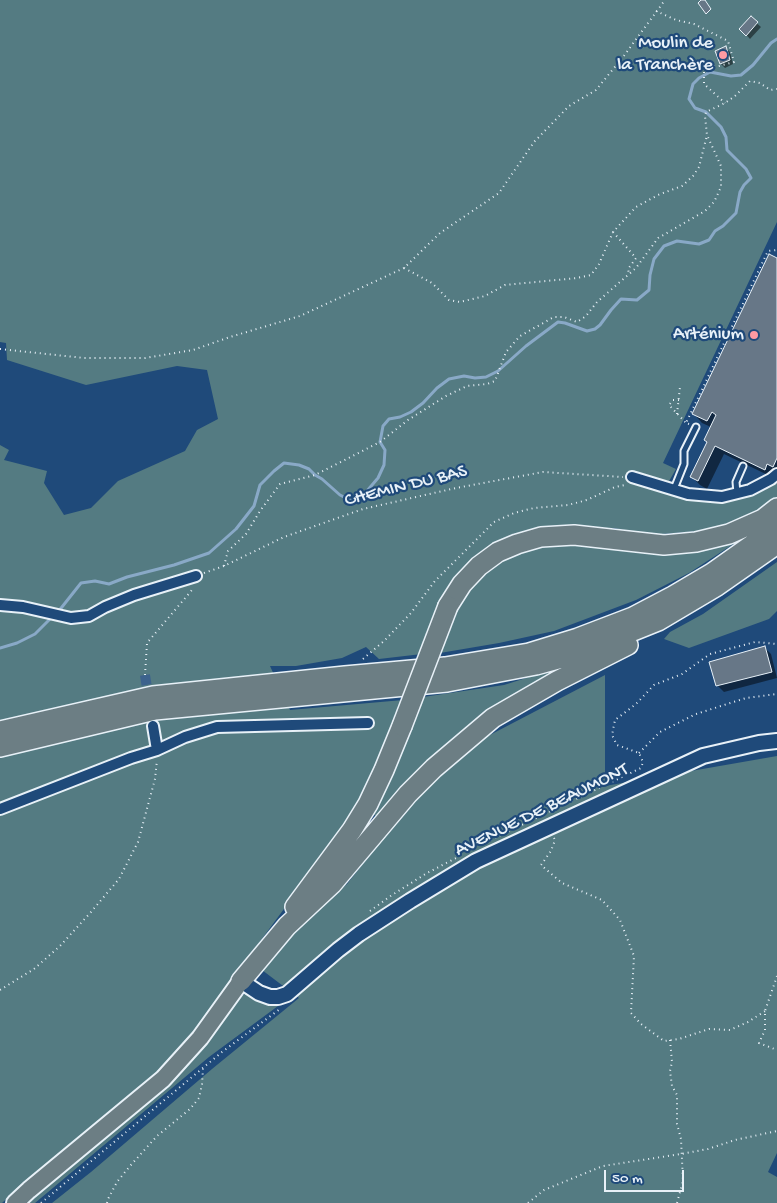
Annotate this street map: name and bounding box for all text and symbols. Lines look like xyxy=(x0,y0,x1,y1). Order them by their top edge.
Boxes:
place label: Moulin de la Tranchère xyxy=(617,33,713,77)
marker: Moulin de la Tranchère xyxy=(717,49,729,61)
place label: Arténium xyxy=(673,324,744,346)
marker: Arténium xyxy=(748,329,760,341)
street label: CHEMIN DU BAS xyxy=(342,461,470,513)
street label: AVENUE DE BEAUMONT xyxy=(452,759,632,863)
scale bar xyxy=(607,1160,687,1192)
text: 50 m xyxy=(612,1170,643,1188)

